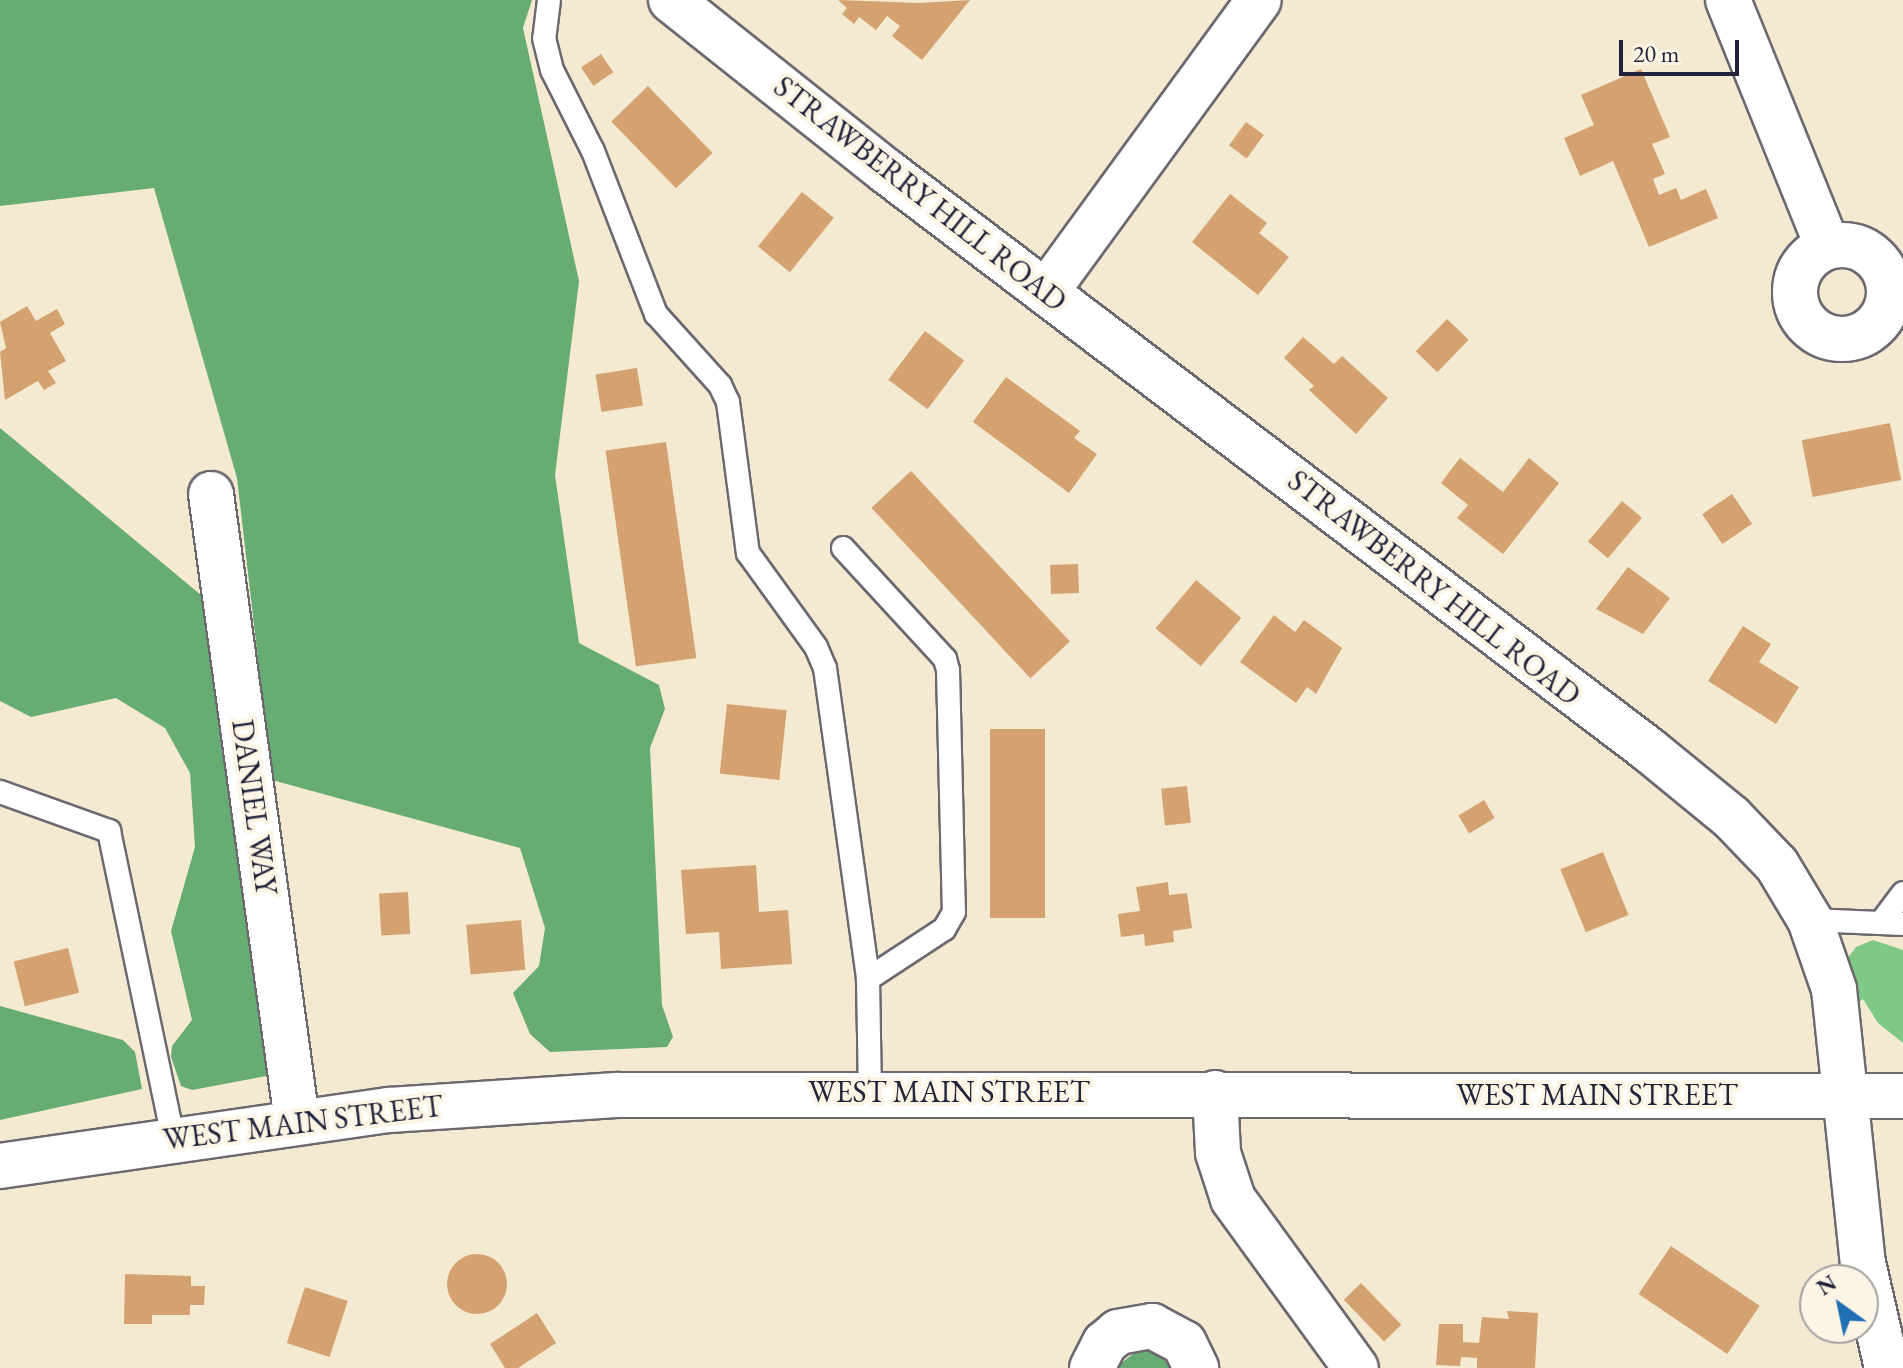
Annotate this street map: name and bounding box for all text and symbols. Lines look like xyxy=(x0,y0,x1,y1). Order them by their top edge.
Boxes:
scale bar xyxy=(1623,24,1743,74)
text: 20 m xyxy=(1633,38,1680,69)
street label: STRAWBERRY HILL ROAD xyxy=(767,69,1073,319)
street label: STRAWBERRY HILL ROAD xyxy=(1281,463,1587,713)
street label: DANIEL WAY xyxy=(224,717,284,897)
street label: WEST MAIN STREET xyxy=(808,1074,1090,1110)
street label: WEST MAIN STREET xyxy=(1456,1077,1738,1113)
street label: WEST MAIN STREET xyxy=(161,1088,445,1158)
north arrow xyxy=(1799,1264,1879,1344)
text: N xyxy=(1811,1268,1842,1302)

